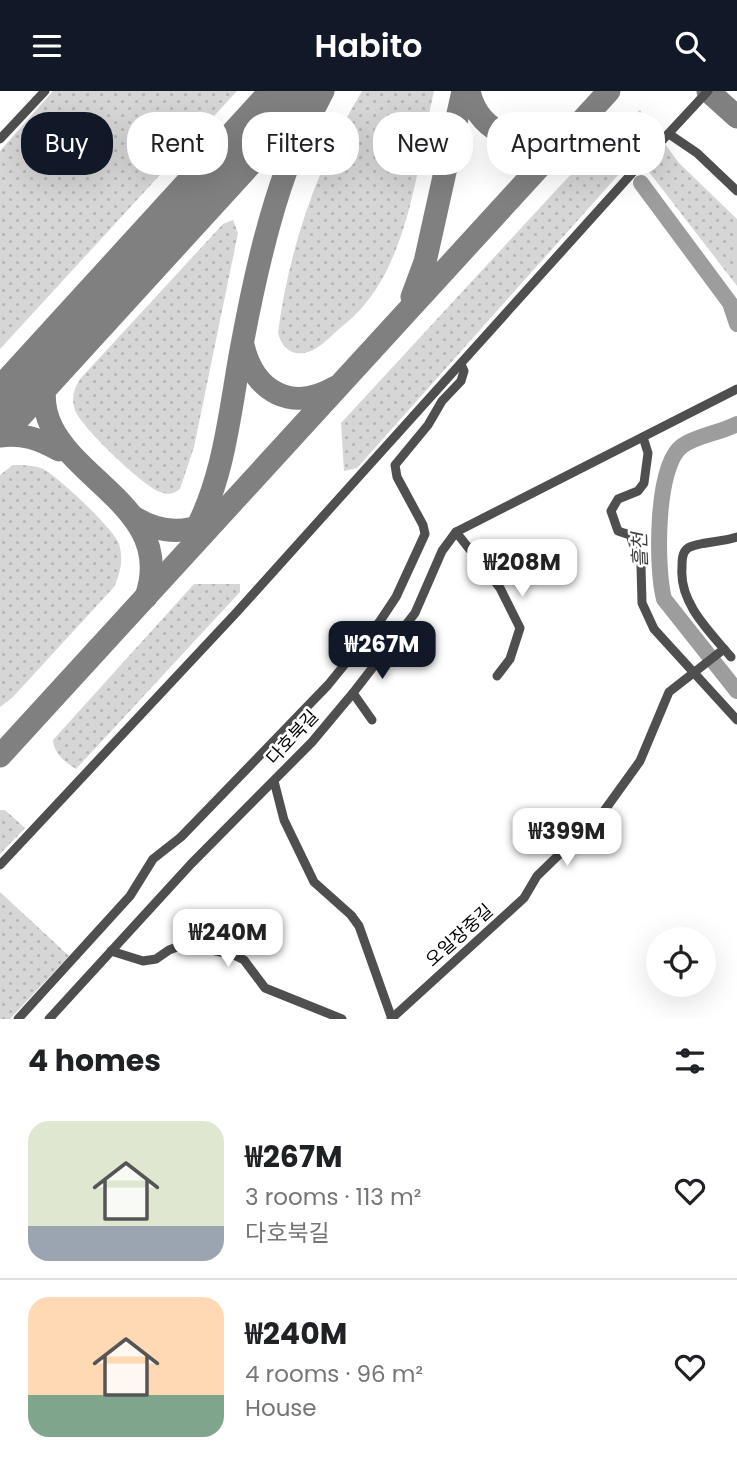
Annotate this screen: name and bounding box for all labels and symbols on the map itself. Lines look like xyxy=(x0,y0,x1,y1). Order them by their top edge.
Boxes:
water label: 흘천 xyxy=(626,531,654,568)
pin: ₩208M xyxy=(473,539,571,599)
pin: ₩267M xyxy=(333,621,431,681)
street label: 다호북길 xyxy=(260,704,324,770)
pin: ₩399M xyxy=(518,809,616,868)
street label: 오일장중길 xyxy=(420,898,498,972)
pin: ₩240M xyxy=(179,909,277,969)

